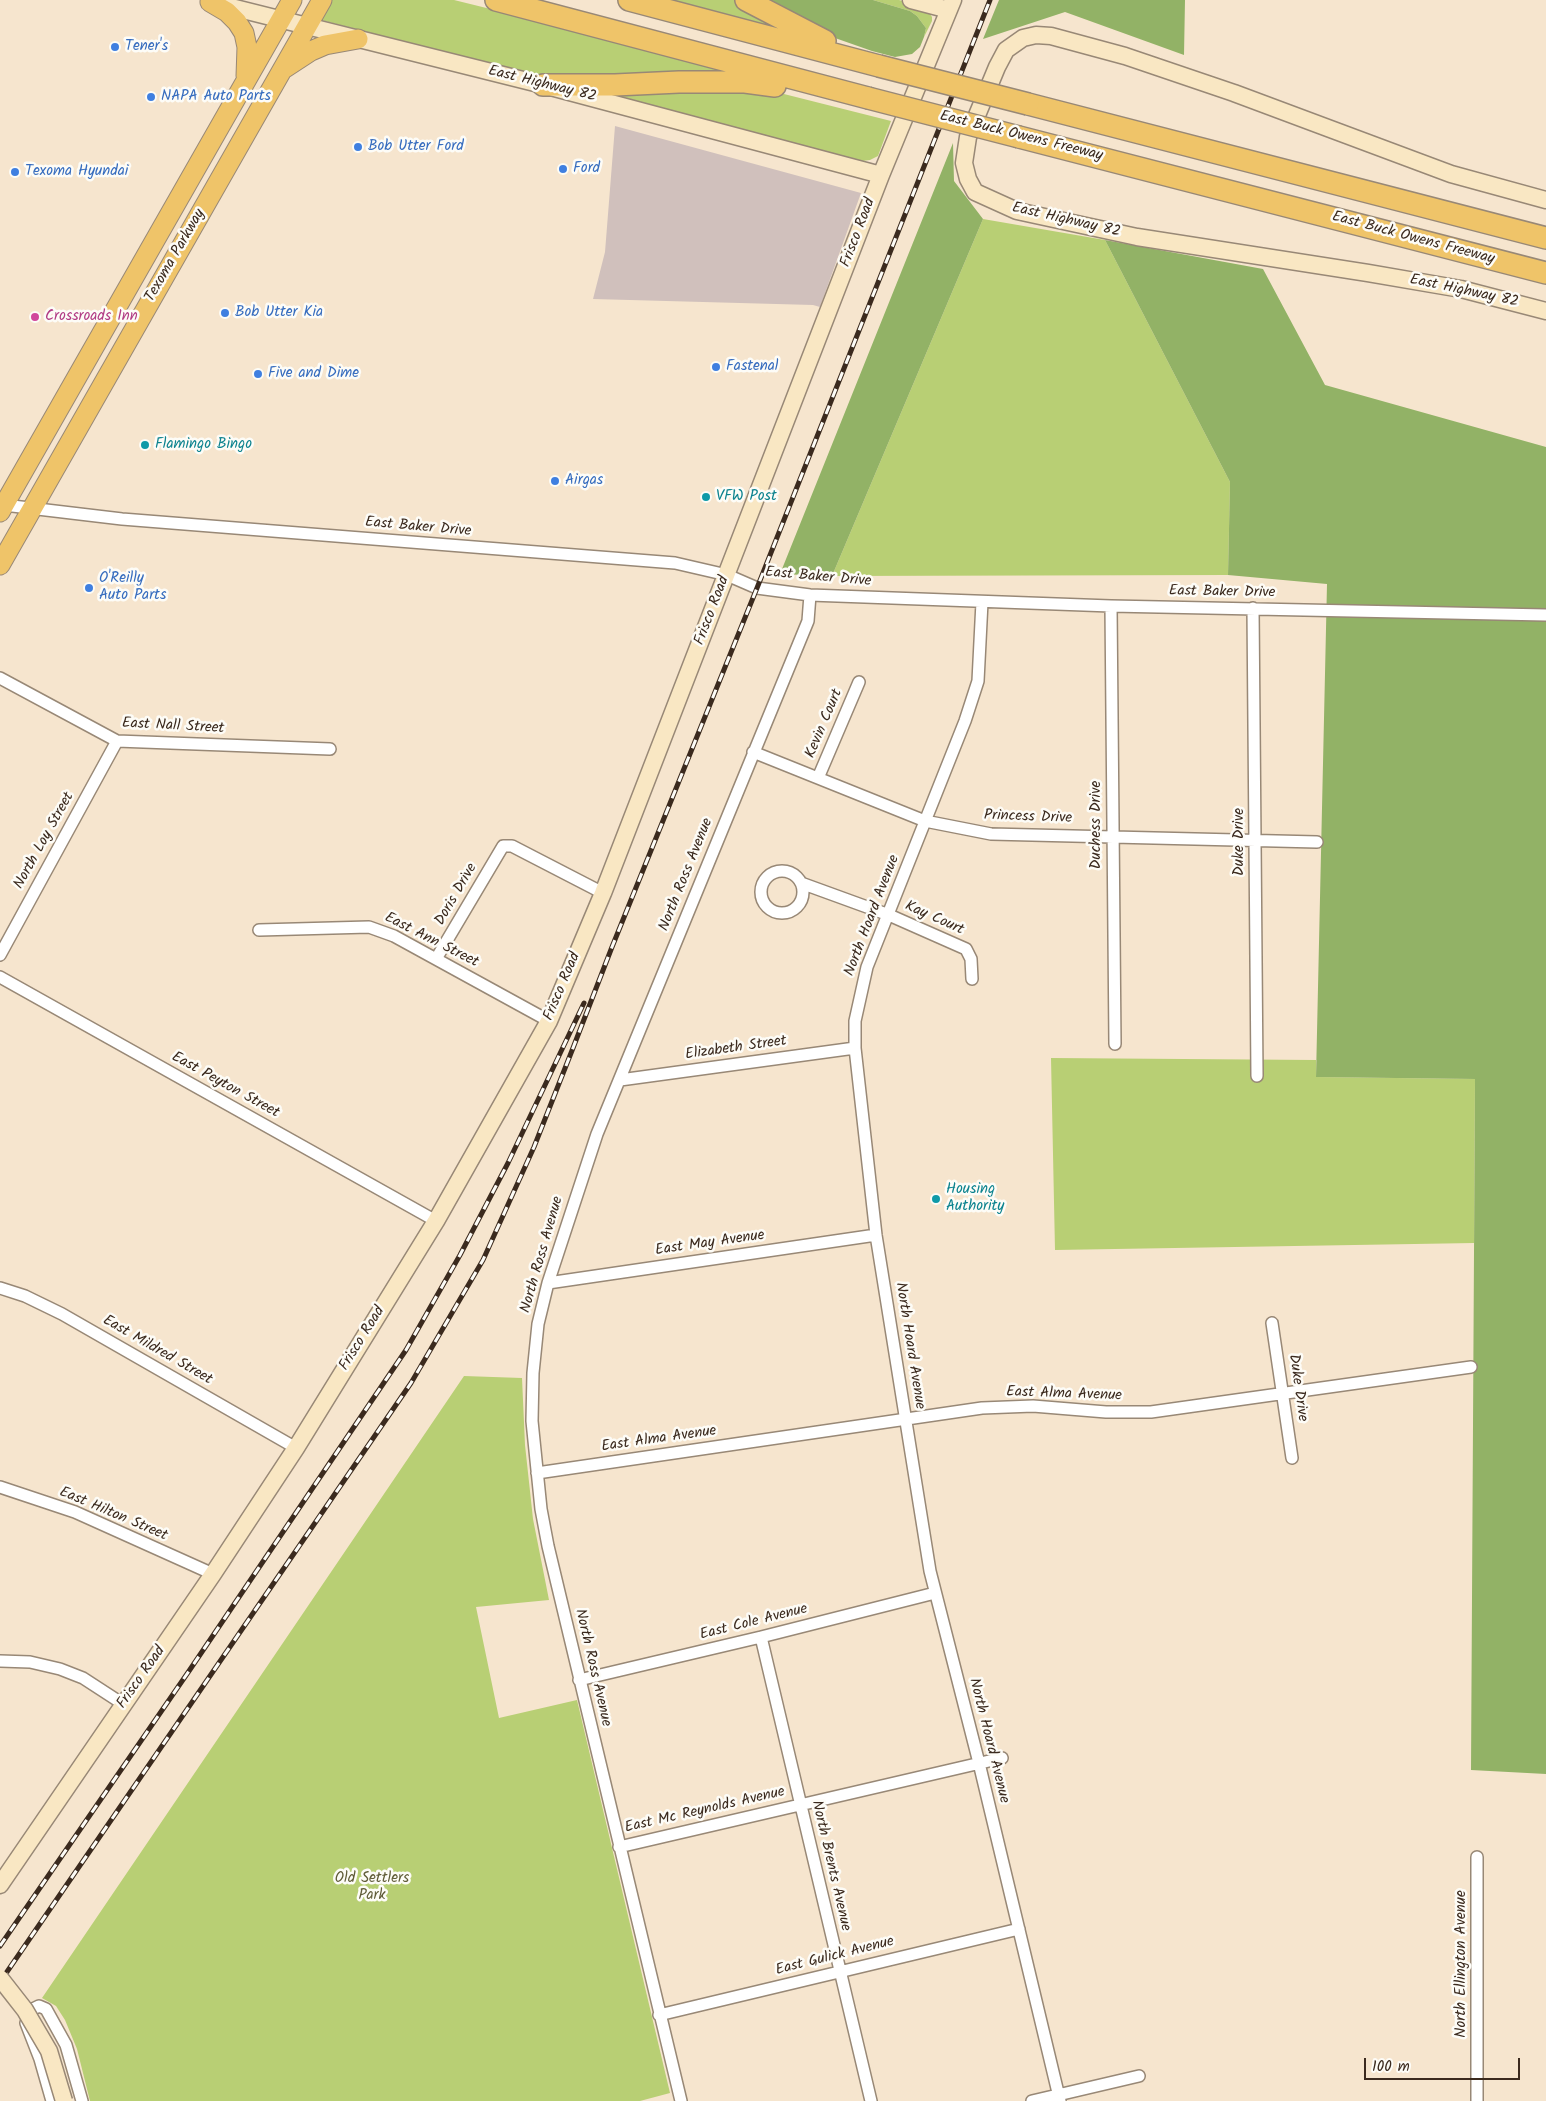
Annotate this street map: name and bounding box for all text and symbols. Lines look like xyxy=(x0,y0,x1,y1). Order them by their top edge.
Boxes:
place label: Tener's xyxy=(125,38,168,56)
marker: Tener's xyxy=(109,41,121,53)
street label: East Highway 82 xyxy=(486,63,598,107)
place label: NAPA Auto Parts xyxy=(161,88,271,106)
marker: NAPA Auto Parts xyxy=(145,91,157,103)
street label: East Buck Owens Freeway xyxy=(938,108,1104,166)
place label: Bob Utter Ford xyxy=(368,138,464,156)
marker: Bob Utter Ford xyxy=(352,141,364,153)
place label: Ford xyxy=(573,160,600,178)
place label: Texoma Hyundai xyxy=(25,163,128,181)
marker: Ford xyxy=(557,163,569,175)
marker: Texoma Hyundai xyxy=(9,166,21,178)
street label: Frisco Road xyxy=(838,196,880,270)
street label: East Highway 82 xyxy=(1010,200,1122,242)
street label: Texoma Parkway xyxy=(142,206,210,306)
street label: East Buck Owens Freeway xyxy=(1330,209,1496,269)
street label: East Highway 82 xyxy=(1408,272,1520,312)
place label: Bob Utter Kia xyxy=(235,304,323,322)
marker: Bob Utter Kia xyxy=(219,307,231,319)
place label: Crossroads Inn xyxy=(45,308,138,326)
marker: Crossroads Inn xyxy=(29,311,41,323)
place label: Fastenal xyxy=(726,358,779,376)
marker: Fastenal xyxy=(710,361,722,373)
place label: Five and Dime xyxy=(268,365,359,383)
marker: Five and Dime xyxy=(252,368,264,380)
place label: Flamingo Bingo xyxy=(155,436,252,454)
marker: Flamingo Bingo xyxy=(139,439,151,451)
place label: Airgas xyxy=(565,472,603,490)
marker: Airgas xyxy=(549,475,561,487)
place label: VFW Post xyxy=(716,488,777,506)
marker: VFW Post xyxy=(700,491,712,503)
street label: East Baker Drive xyxy=(364,514,472,542)
street label: East Baker Drive xyxy=(764,564,872,592)
place label: O'Reilly Auto Parts xyxy=(99,570,166,605)
street label: Frisco Road xyxy=(692,574,734,648)
marker: O'Reilly Auto Parts xyxy=(83,582,95,594)
street label: East Baker Drive xyxy=(1169,583,1275,603)
street label: Kevin Court xyxy=(802,687,848,761)
street label: East Nall Street xyxy=(121,715,225,739)
street label: Duchess Drive xyxy=(1088,781,1106,869)
street label: North Loy Street xyxy=(11,789,79,893)
street label: Princess Drive xyxy=(984,807,1072,829)
street label: Duke Drive xyxy=(1231,808,1249,876)
street label: North Ross Avenue xyxy=(656,816,718,934)
street label: North Hoard Avenue xyxy=(842,853,904,979)
street label: Doris Drive xyxy=(432,861,482,929)
street label: Kay Court xyxy=(902,898,966,940)
street label: East Ann Street xyxy=(381,910,481,972)
street label: Frisco Road xyxy=(541,950,585,1024)
street label: Elizabeth Street xyxy=(684,1033,788,1065)
street label: East Peyton Street xyxy=(168,1049,282,1123)
place label: Housing Authority xyxy=(946,1181,1004,1216)
marker: Housing Authority xyxy=(930,1193,942,1205)
street label: North Ross Avenue xyxy=(518,1195,568,1315)
street label: East May Avenue xyxy=(654,1227,766,1261)
street label: North Hoard Avenue xyxy=(890,1281,928,1411)
street label: Frisco Road xyxy=(336,1304,390,1374)
street label: East Mildred Street xyxy=(99,1312,215,1390)
street label: Duke Drive xyxy=(1283,1353,1311,1423)
street label: East Alma Avenue xyxy=(1006,1384,1122,1406)
street label: East Alma Avenue xyxy=(600,1423,718,1457)
street label: East Hilton Street xyxy=(56,1484,170,1546)
street label: East Cole Avenue xyxy=(698,1601,810,1645)
street label: North Ross Avenue xyxy=(570,1607,614,1729)
street label: Frisco Road xyxy=(114,1643,170,1713)
street label: North Hoard Avenue xyxy=(964,1677,1012,1805)
street label: East Mc Reynolds Avenue xyxy=(623,1784,787,1838)
street label: North Brents Avenue xyxy=(806,1799,854,1933)
park label: Old Settlers Park xyxy=(335,1870,409,1905)
street label: North Ellington Avenue xyxy=(1453,1890,1471,2038)
street label: East Gulick Avenue xyxy=(774,1934,896,1980)
scale bar xyxy=(1366,2048,1522,2080)
text: 100 m xyxy=(1372,2055,1410,2079)

